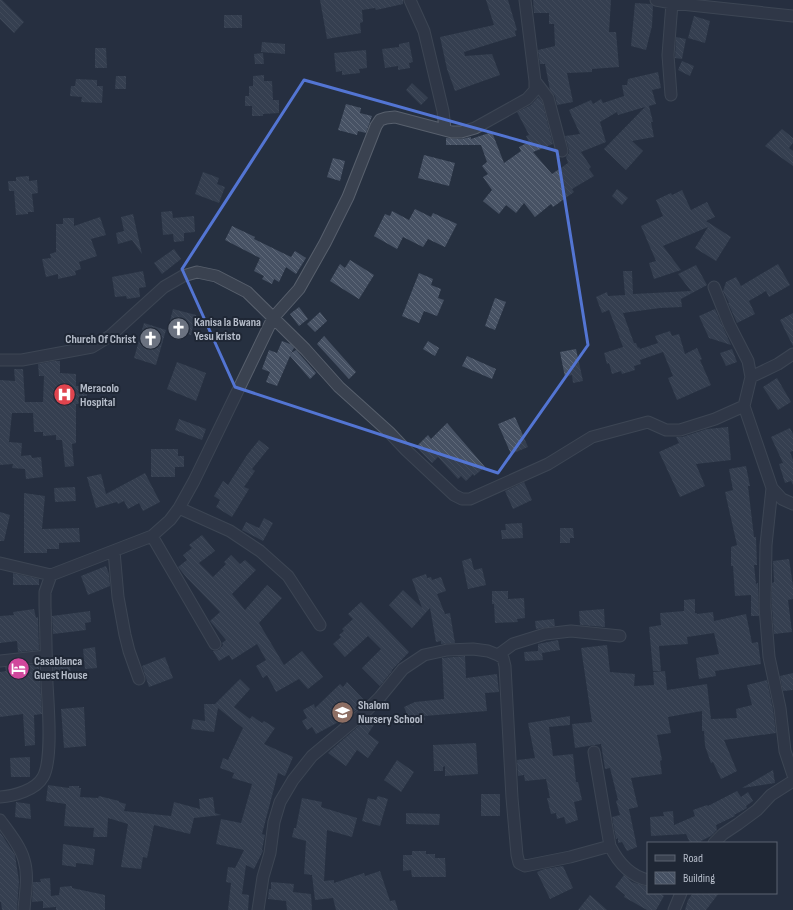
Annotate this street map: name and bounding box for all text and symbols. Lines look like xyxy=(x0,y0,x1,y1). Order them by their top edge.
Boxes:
place label: Kanisa la Bwana Yesu kristo xyxy=(194,315,261,344)
church icon: Kanisa la Bwana Yesu kristo xyxy=(166,316,192,342)
church icon: Church Of Christ xyxy=(138,326,164,352)
place label: Church Of Christ xyxy=(65,332,136,347)
place label: Meracolo Hospital xyxy=(80,381,119,410)
hospital icon: Meracolo Hospital xyxy=(52,382,78,408)
place label: Casablanca Guest House xyxy=(34,654,88,683)
hotel icon: Casablanca Guest House xyxy=(6,655,32,681)
place label: Shalom Nursery School xyxy=(358,698,422,727)
school or university icon: Shalom Nursery School xyxy=(329,699,355,725)
legend xyxy=(647,842,777,894)
text: Road xyxy=(683,851,703,866)
text: Building xyxy=(683,871,715,886)

